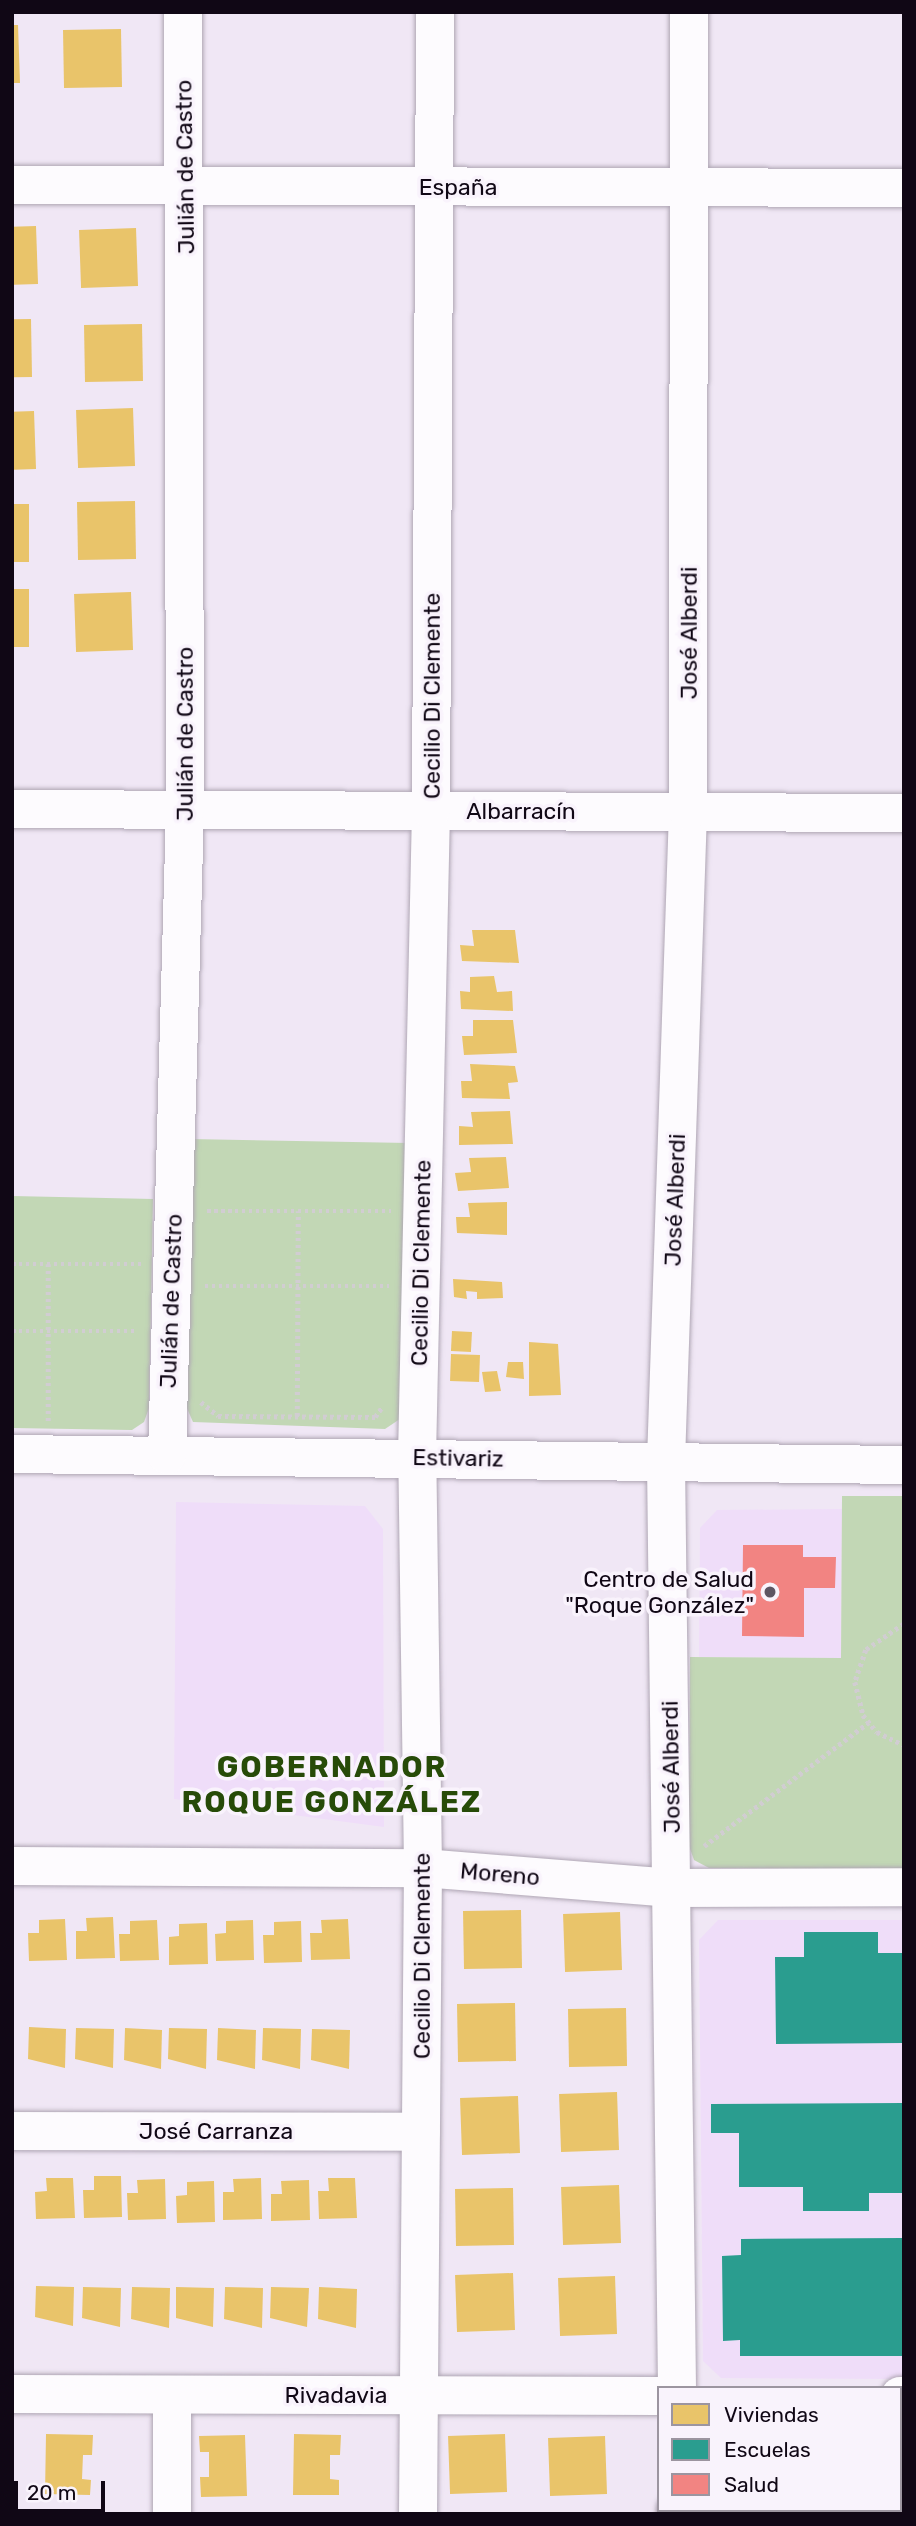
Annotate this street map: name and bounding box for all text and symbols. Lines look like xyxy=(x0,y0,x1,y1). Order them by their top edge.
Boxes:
street label: Julián de Castro xyxy=(170,80,200,254)
street label: España xyxy=(419,173,497,201)
street label: José Alberdi xyxy=(675,566,703,700)
street label: Cecilio Di Clemente xyxy=(418,593,446,799)
street label: Julián de Castro xyxy=(171,647,199,821)
street label: Albarracín xyxy=(466,797,576,825)
street label: José Alberdi xyxy=(659,1133,691,1267)
street label: Cecilio Di Clemente xyxy=(405,1160,437,1366)
street label: Julián de Castro xyxy=(154,1213,188,1389)
street label: Estivariz xyxy=(412,1443,504,1473)
place label: Centro de Salud "Roque González" xyxy=(565,1565,754,1619)
marker: Centro de Salud "Roque González" xyxy=(760,1582,780,1602)
street label: José Alberdi xyxy=(656,1700,686,1834)
district label: GOBERNADOR ROQUE GONZÁLEZ xyxy=(183,1749,481,1819)
street label: Cecilio Di Clemente xyxy=(408,1853,436,2059)
street label: Moreno xyxy=(459,1857,541,1891)
street label: José Carranza xyxy=(139,2117,293,2145)
street label: Rivadavia xyxy=(285,2381,387,2409)
legend xyxy=(657,2386,902,2512)
text: Viviendas xyxy=(724,2402,819,2427)
text: Escuelas xyxy=(724,2437,811,2462)
scale bar xyxy=(18,2466,108,2510)
text: Salud xyxy=(724,2472,779,2497)
text: 20 m xyxy=(27,2480,76,2505)

